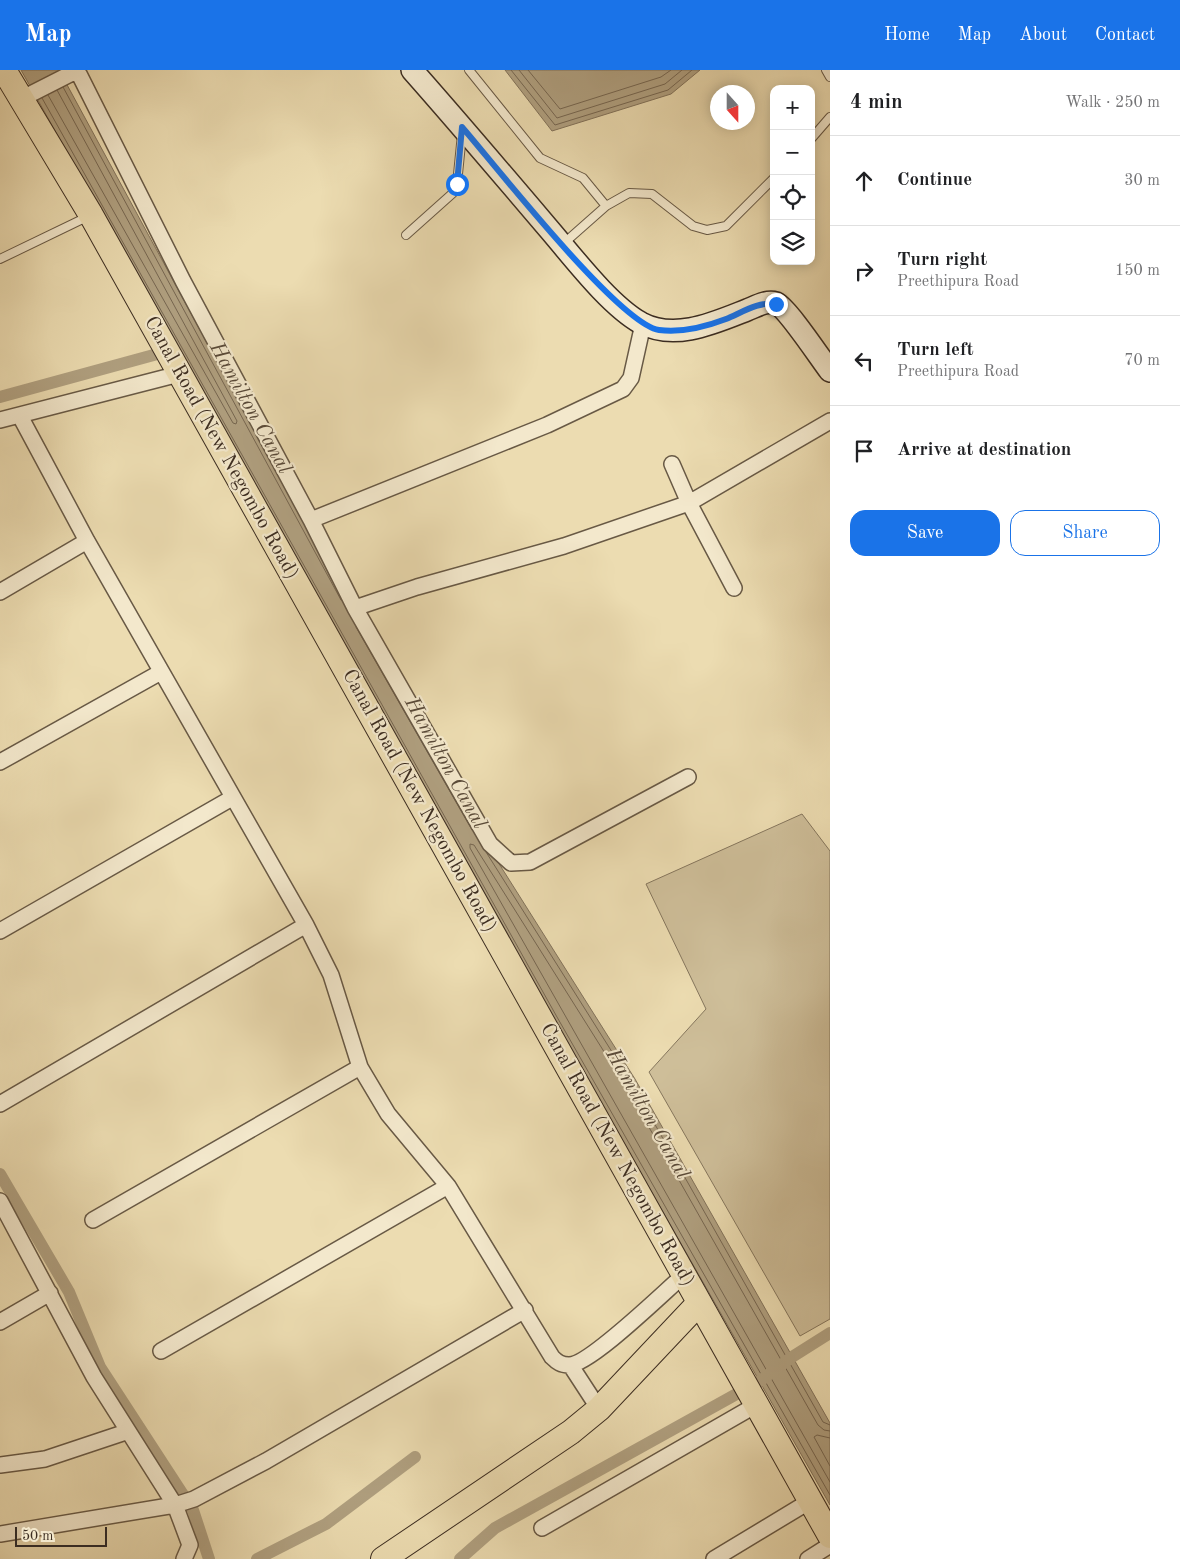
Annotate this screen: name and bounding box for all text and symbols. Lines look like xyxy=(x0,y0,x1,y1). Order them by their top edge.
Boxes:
text: Map xyxy=(25,23,72,47)
text: Home xyxy=(884,26,930,44)
text: Map xyxy=(958,26,991,44)
text: About xyxy=(1019,26,1067,44)
text: Contact xyxy=(1095,26,1155,44)
north arrow xyxy=(710,85,755,130)
map controls xyxy=(770,85,815,265)
button: + xyxy=(770,85,815,130)
text: 4 min xyxy=(850,92,903,113)
text: Walk · 250 m xyxy=(1065,95,1160,111)
button: − xyxy=(770,130,815,175)
icon: ahead xyxy=(850,167,878,195)
text: Continue xyxy=(897,171,972,190)
route start xyxy=(446,173,469,196)
text: 30 m xyxy=(1124,173,1160,189)
button: locate xyxy=(770,175,815,220)
button: layers xyxy=(770,220,815,265)
text: Turn right xyxy=(897,251,987,270)
icon: right xyxy=(850,257,878,285)
text: 150 m xyxy=(1115,263,1160,279)
text: Preethipura Road xyxy=(897,274,1019,290)
route end xyxy=(765,293,788,316)
street label: Canal Road (New Negombo Road) xyxy=(140,313,302,583)
water label: Hamilton Canal xyxy=(205,338,295,477)
text: Turn left xyxy=(897,341,974,360)
icon: left xyxy=(850,347,878,375)
text: 70 m xyxy=(1124,353,1160,369)
text: Preethipura Road xyxy=(897,364,1019,380)
icon: arrive xyxy=(850,437,878,465)
text: Arrive at destination xyxy=(897,441,1071,460)
button: Save xyxy=(850,510,1000,556)
button: Share xyxy=(1010,510,1160,556)
street label: Canal Road (New Negombo Road) xyxy=(338,666,500,936)
water label: Hamilton Canal xyxy=(400,693,490,832)
street label: Canal Road (New Negombo Road) xyxy=(536,1020,698,1290)
water label: Hamilton Canal xyxy=(601,1044,693,1183)
scale bar xyxy=(15,1524,108,1547)
text: 50 m xyxy=(22,1529,53,1543)

